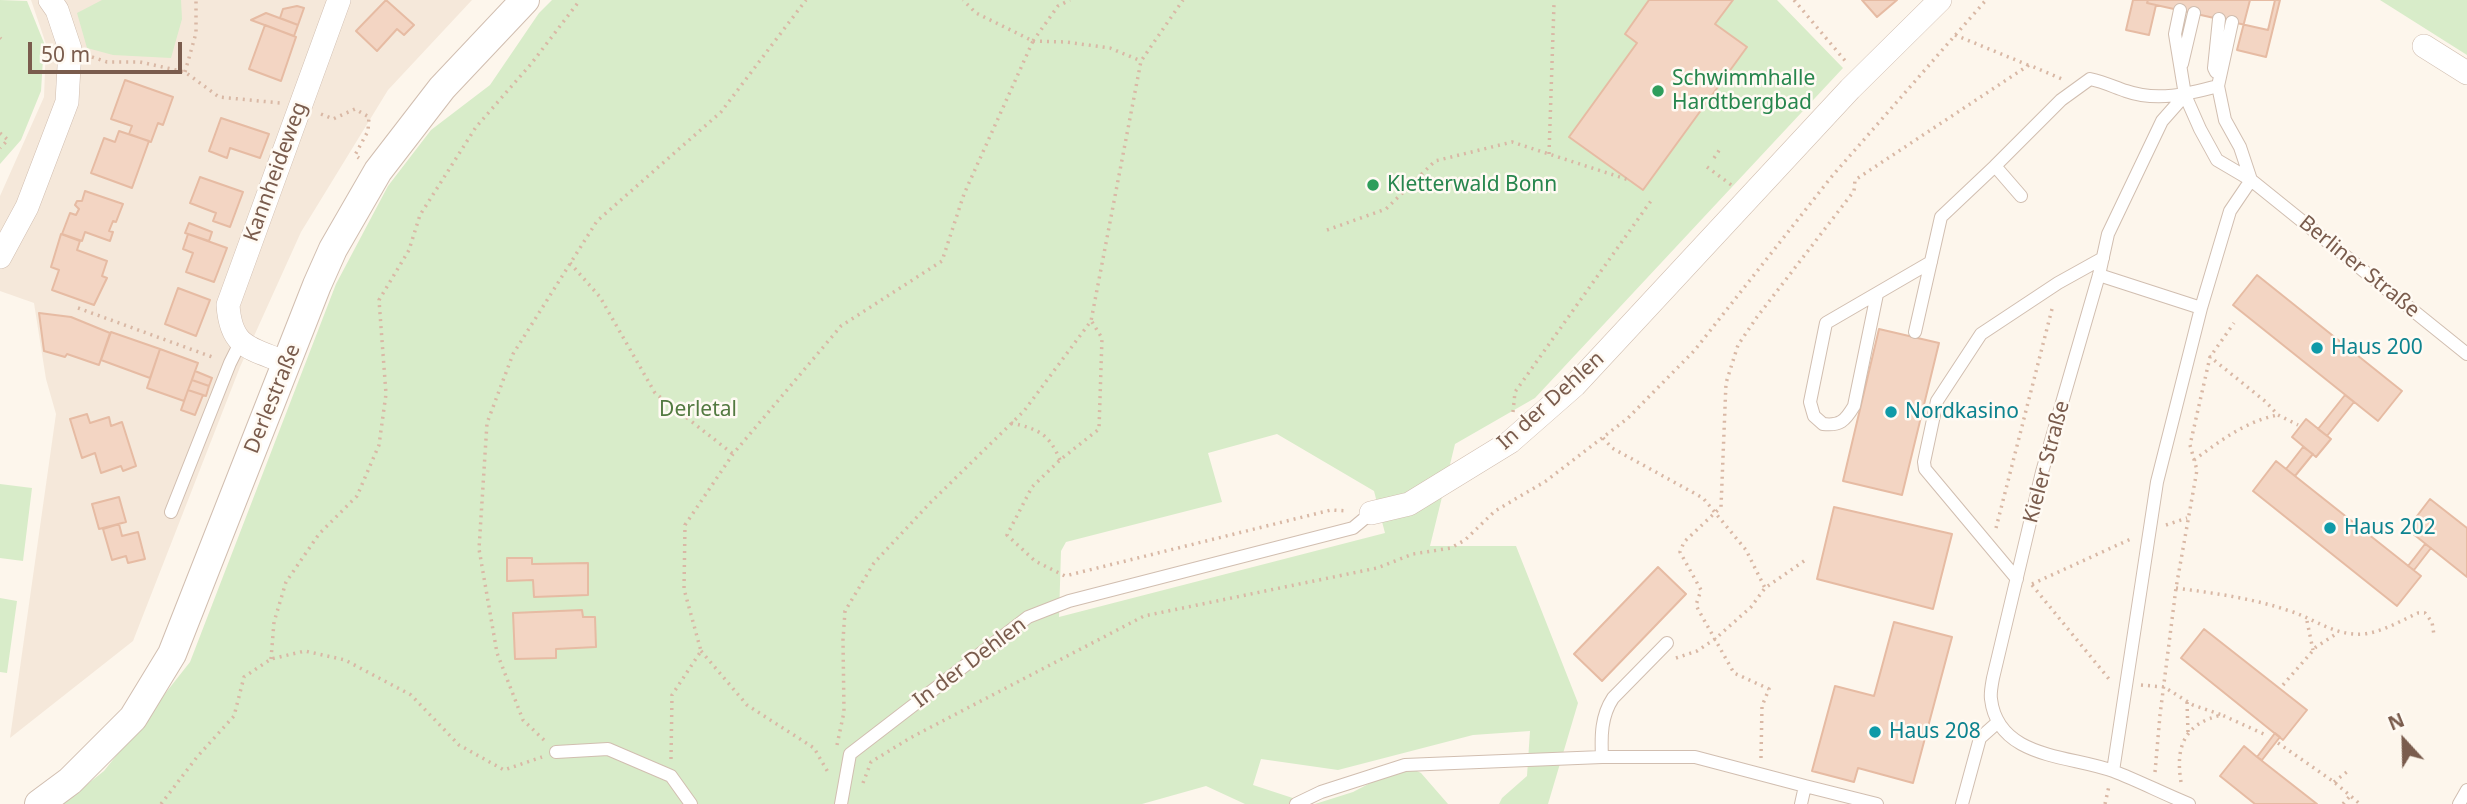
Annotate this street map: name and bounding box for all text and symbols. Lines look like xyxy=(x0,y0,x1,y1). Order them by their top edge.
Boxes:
scale bar xyxy=(32,28,186,72)
text: 50 m xyxy=(41,40,90,68)
place label: Schwimmhalle Hardtbergbad xyxy=(1672,66,1815,116)
marker: Schwimmhalle Hardtbergbad xyxy=(1650,83,1666,99)
street label: Kannheideweg xyxy=(239,99,313,245)
place label: Kletterwald Bonn xyxy=(1387,172,1557,198)
marker: Kletterwald Bonn xyxy=(1365,177,1381,193)
street label: Berliner Straße xyxy=(2293,211,2425,323)
place label: Haus 200 xyxy=(2331,335,2423,361)
marker: Haus 200 xyxy=(2309,340,2325,356)
street label: Derlestraße xyxy=(240,341,306,457)
street label: In der Dehlen xyxy=(1492,347,1610,455)
park label: Derletal xyxy=(659,397,737,423)
street label: Kieler Straße xyxy=(2019,398,2075,526)
place label: Nordkasino xyxy=(1905,399,2019,425)
marker: Nordkasino xyxy=(1883,404,1899,420)
place label: Haus 202 xyxy=(2344,515,2436,541)
marker: Haus 202 xyxy=(2322,520,2338,536)
street label: In der Dehlen xyxy=(909,612,1031,714)
north arrow xyxy=(2369,706,2439,776)
text: N xyxy=(2384,707,2408,736)
place label: Haus 208 xyxy=(1889,719,1981,745)
marker: Haus 208 xyxy=(1867,724,1883,740)

